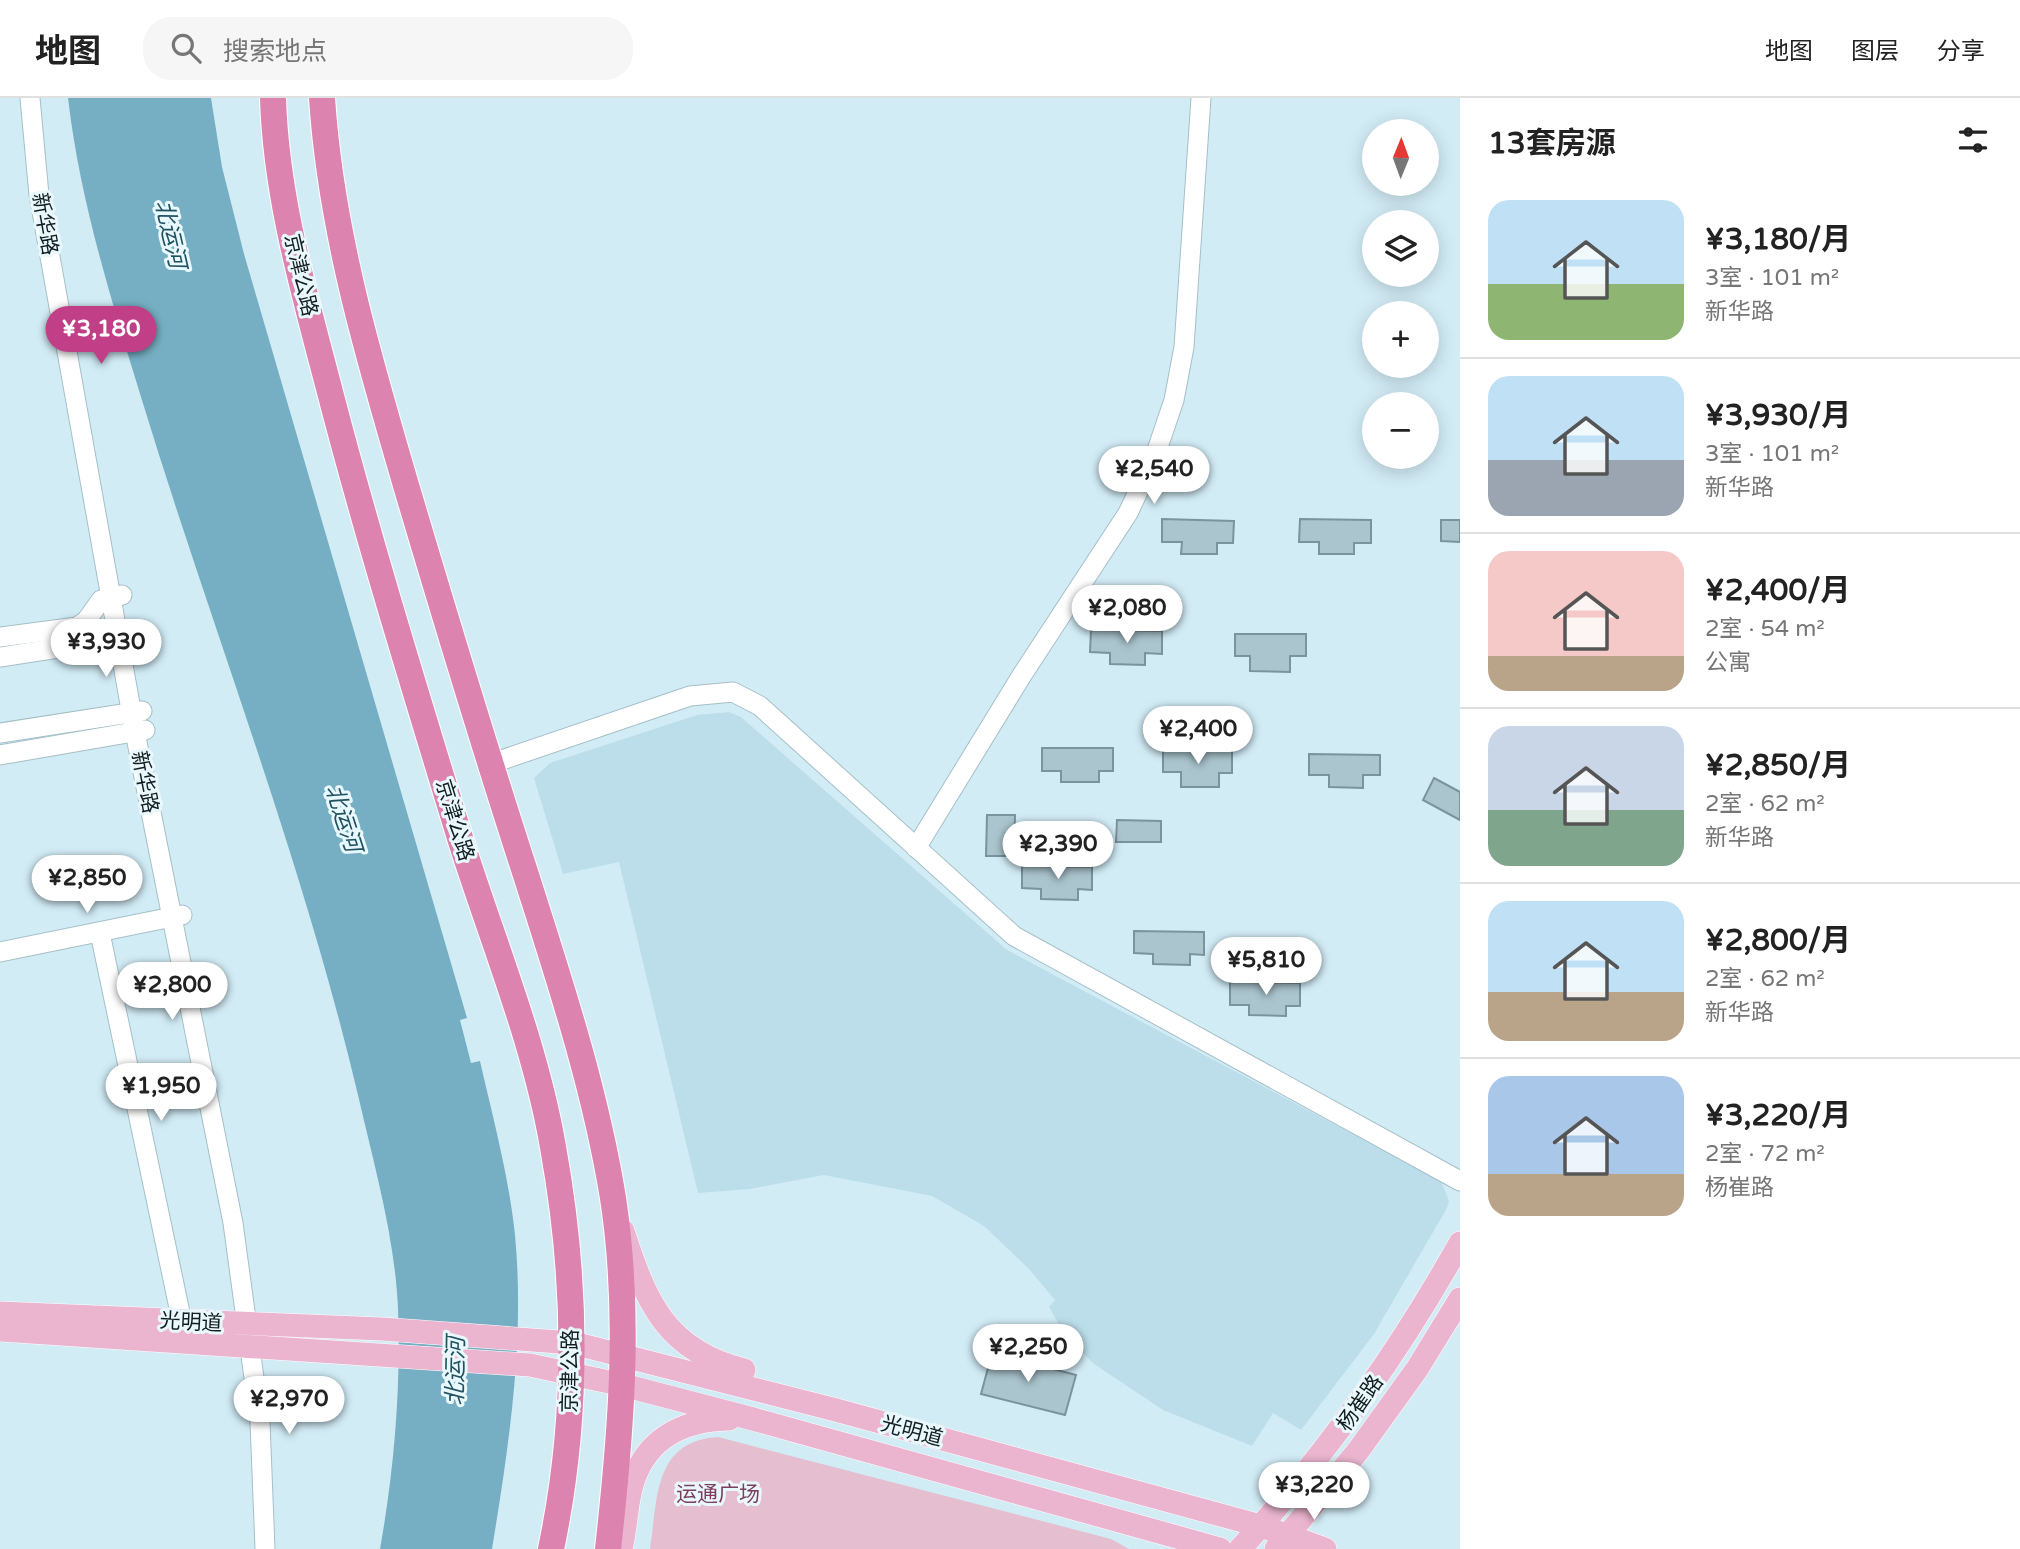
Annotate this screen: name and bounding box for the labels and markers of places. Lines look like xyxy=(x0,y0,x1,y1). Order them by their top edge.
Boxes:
pin: ¥3,180 xyxy=(44,306,158,366)
pin: ¥2,540 xyxy=(1097,446,1211,506)
pin: ¥2,080 xyxy=(1070,586,1184,645)
pin: ¥3,930 xyxy=(49,620,163,679)
pin: ¥2,400 xyxy=(1141,706,1255,766)
pin: ¥2,390 xyxy=(1001,822,1115,881)
pin: ¥2,850 xyxy=(30,856,144,915)
pin: ¥5,810 xyxy=(1209,937,1323,997)
pin: ¥2,800 xyxy=(115,962,229,1022)
pin: ¥1,950 xyxy=(104,1063,218,1123)
pin: ¥2,250 xyxy=(971,1324,1085,1384)
pin: ¥2,970 xyxy=(232,1376,346,1436)
pin: ¥3,220 xyxy=(1257,1462,1371,1522)

